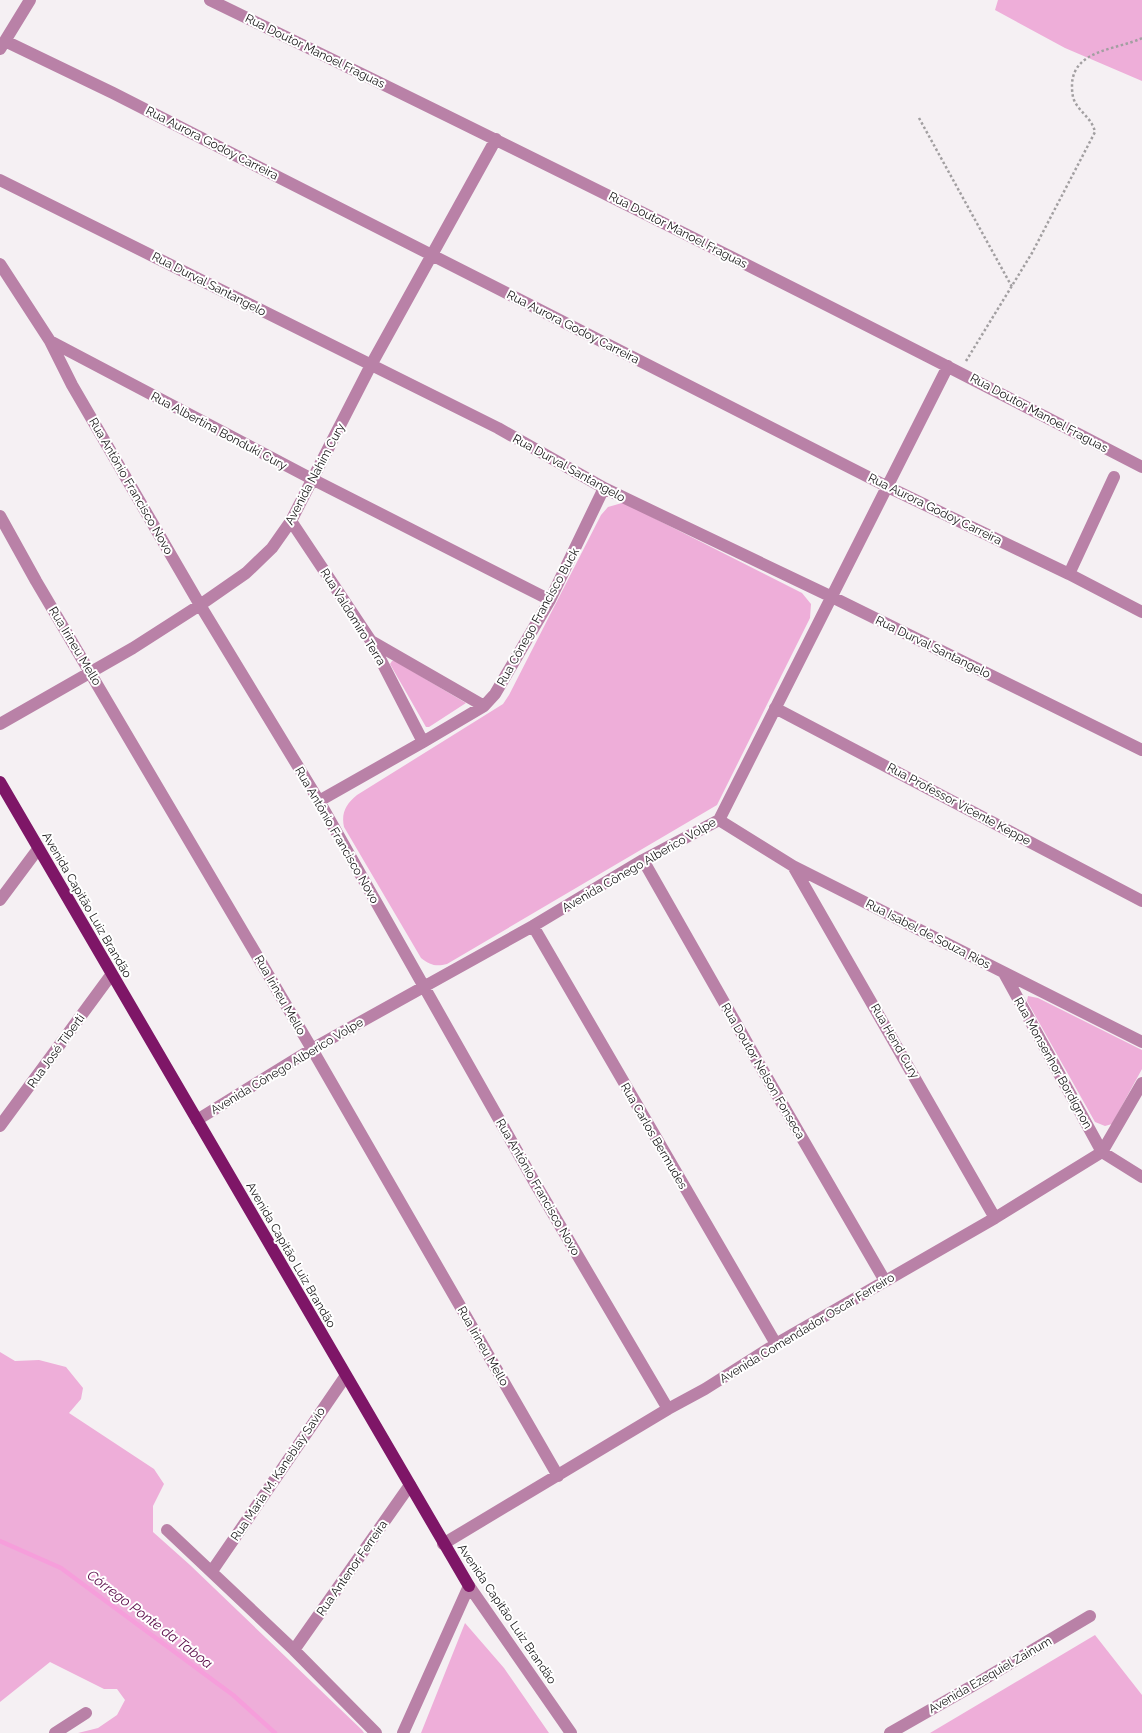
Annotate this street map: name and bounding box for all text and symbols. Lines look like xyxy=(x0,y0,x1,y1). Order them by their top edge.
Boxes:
street label: Rua Doutor Manoel Fraguas xyxy=(243,11,387,91)
street label: Rua Aurora Godoy Carreira xyxy=(143,103,281,183)
street label: Rua Doutor Manoel Fraguas xyxy=(606,189,750,271)
street label: Rua Durval Santangelo xyxy=(150,249,268,319)
street label: Rua Aurora Godoy Carreira xyxy=(504,287,642,367)
street label: Rua Doutor Manoel Fraguas xyxy=(968,371,1110,455)
street label: Rua Albertina Bonduki Cury xyxy=(149,389,290,473)
street label: Rua Antônio Francisco Novo xyxy=(86,415,176,557)
street label: Avenida Nahim Cury xyxy=(282,420,348,527)
street label: Rua Durval Santangelo xyxy=(510,431,628,505)
street label: Rua Aurora Godoy Carreira xyxy=(866,471,1004,547)
street label: Rua Cônego Francisco Buck xyxy=(494,545,582,688)
street label: Rua Valdomiro Terra xyxy=(318,566,388,668)
street label: Rua Irineu Mello xyxy=(46,604,104,688)
street label: Rua Durval Santangelo xyxy=(873,613,993,681)
street label: Rua Professor Vicente Keppe xyxy=(885,760,1033,848)
street label: Rua Antônio Francisco Novo xyxy=(292,764,382,906)
street label: Avenida Cônego Alberico Volpe xyxy=(560,815,718,915)
street label: Avenida Capitão Luiz Brandão xyxy=(40,830,134,980)
street label: Rua Isabel de Souza Rios xyxy=(863,896,993,972)
street label: Rua Irineu Mello xyxy=(252,953,308,1037)
street label: Rua Monsenhor Bordignon xyxy=(1011,995,1095,1131)
street label: Rua Doutor Nelson Fonseca xyxy=(718,1001,808,1141)
street label: Rua Hend Cury xyxy=(868,1001,922,1081)
street label: Rua José Tiberti xyxy=(25,1011,87,1091)
street label: Avenida Cônego Alberico Volpe xyxy=(208,1015,366,1117)
street label: Rua Carlos Bermudes xyxy=(618,1080,690,1192)
street label: Rua Antônio Francisco Novo xyxy=(493,1116,583,1258)
street label: Avenida Capitão Luiz Brandão xyxy=(244,1180,338,1330)
street label: Avenida Comendador Oscar Ferreiro xyxy=(717,1270,897,1386)
street label: Rua Irineu Mello xyxy=(455,1304,511,1388)
street label: Rua Maria M. Kaneblay Savio xyxy=(228,1405,328,1543)
street label: Rua Antenor Ferreira xyxy=(314,1517,390,1619)
street label: Avenida Capitão Luiz Brandão xyxy=(455,1541,559,1687)
water label: Córrego Ponte da Taboa xyxy=(84,1567,216,1671)
street label: Avenida Ezequiel Zainum xyxy=(926,1634,1054,1716)

